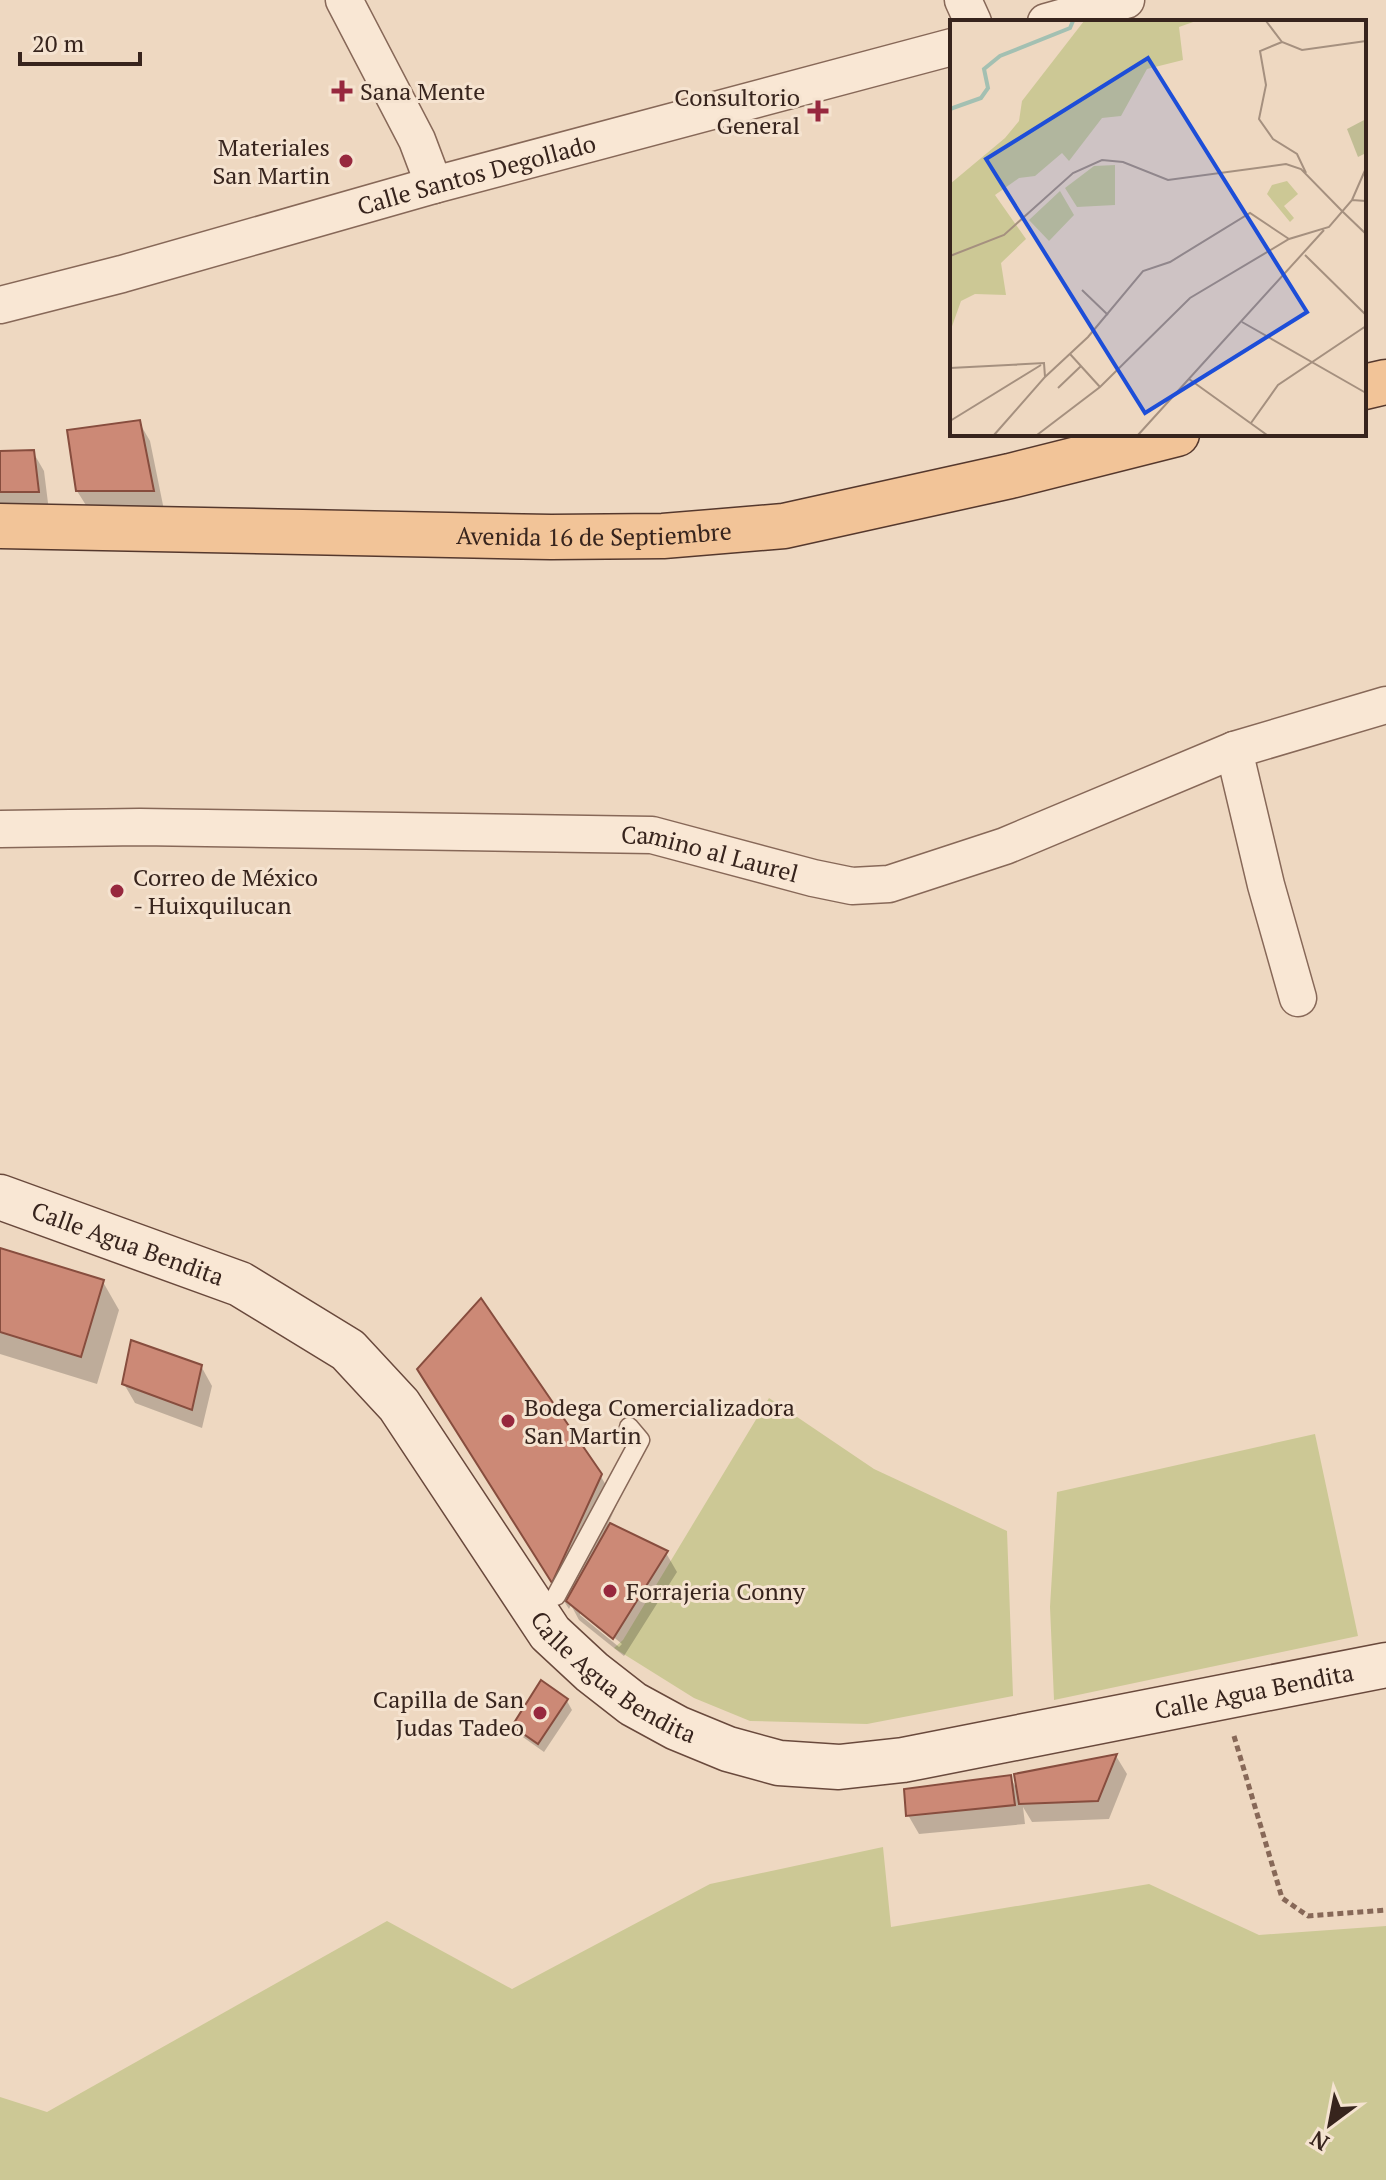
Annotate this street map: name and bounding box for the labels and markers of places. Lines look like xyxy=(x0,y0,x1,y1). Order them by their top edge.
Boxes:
place label: Sana Mente xyxy=(360,75,485,107)
marker: Sana Mente xyxy=(331,80,353,102)
place label: Consultorio General xyxy=(674,81,800,141)
marker: Consultorio General xyxy=(807,100,829,122)
place label: Materiales San Martin xyxy=(212,131,330,191)
marker: Materiales San Martin xyxy=(337,152,355,170)
place label: Correo de México - Huixquilucan xyxy=(133,861,318,921)
marker: Correo de México - Huixquilucan xyxy=(108,882,126,900)
place label: Bodega Comercializadora San Martin xyxy=(524,1391,795,1451)
marker: Bodega Comercializadora San Martin xyxy=(499,1412,517,1430)
place label: Forrajeria Conny xyxy=(626,1575,806,1607)
marker: Forrajeria Conny xyxy=(601,1582,619,1600)
place label: Capilla de San Judas Tadeo xyxy=(373,1683,524,1743)
marker: Capilla de San Judas Tadeo xyxy=(531,1704,549,1722)

